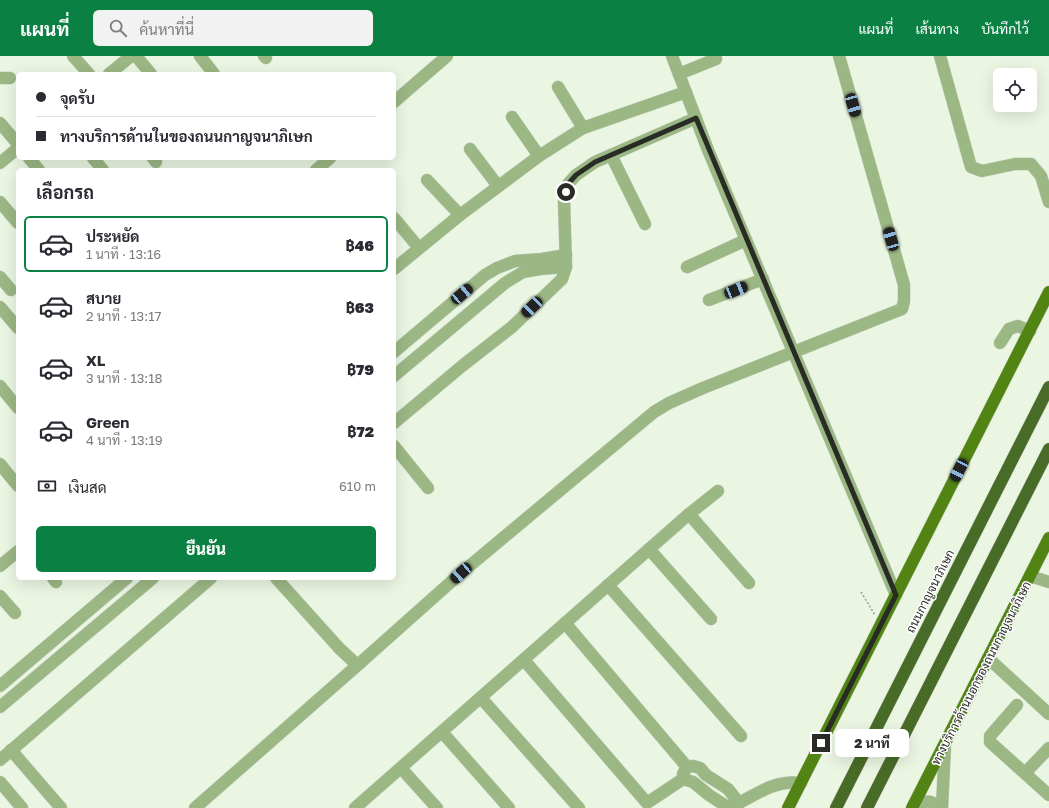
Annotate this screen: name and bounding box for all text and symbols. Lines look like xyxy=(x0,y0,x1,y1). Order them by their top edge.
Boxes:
search box xyxy=(93,10,373,46)
text: แผนที่ xyxy=(20,17,69,40)
icon: search xyxy=(107,17,129,39)
text: ค้นหาที่นี่ xyxy=(139,20,194,38)
text: แผนที่ xyxy=(858,20,893,37)
text: เส้นทาง xyxy=(915,20,959,37)
text: บันทึกไว้ xyxy=(981,20,1029,37)
map controls xyxy=(993,68,1037,112)
button: locate xyxy=(993,68,1037,112)
text: จุดรับ xyxy=(60,89,95,107)
car xyxy=(844,92,862,118)
text: ทางบริการด้านในของถนนกาญจนาภิเษก xyxy=(60,127,313,145)
text: เลือกรถ xyxy=(36,181,94,203)
route start xyxy=(557,183,575,201)
icon: car xyxy=(38,226,74,262)
car xyxy=(882,226,900,252)
text: ประหยัด xyxy=(86,227,139,245)
text: ฿46 xyxy=(346,236,374,254)
text: 1 นาที · 13:16 xyxy=(86,246,161,262)
car xyxy=(723,280,749,300)
car xyxy=(449,282,475,306)
icon: car xyxy=(38,288,74,324)
text: สบาย xyxy=(86,289,121,307)
car xyxy=(519,294,545,320)
text: ฿63 xyxy=(346,298,374,316)
text: 2 นาที · 13:17 xyxy=(86,308,161,324)
icon: car xyxy=(38,350,74,386)
text: XL xyxy=(86,351,105,369)
text: ฿79 xyxy=(347,360,374,378)
text: 3 นาที · 13:18 xyxy=(86,370,162,386)
icon: car xyxy=(38,412,74,448)
text: Green xyxy=(86,413,129,431)
text: ฿72 xyxy=(347,422,374,440)
text: 4 นาที · 13:19 xyxy=(86,432,163,448)
car xyxy=(948,457,970,483)
icon: cash xyxy=(36,475,58,497)
text: เงินสด xyxy=(68,478,107,496)
text: 610 m xyxy=(339,478,376,494)
button: ยืนยัน xyxy=(36,526,376,572)
street label: ถนนกาญจนาภิเษก xyxy=(903,547,957,635)
car xyxy=(448,561,474,585)
street label: ทางบริการด้านนอกของถนนกาญจนาภิเษก xyxy=(928,579,1034,767)
callout: 2 นาที xyxy=(835,729,909,757)
route end xyxy=(812,734,830,752)
text: 2 นาที xyxy=(854,735,890,751)

